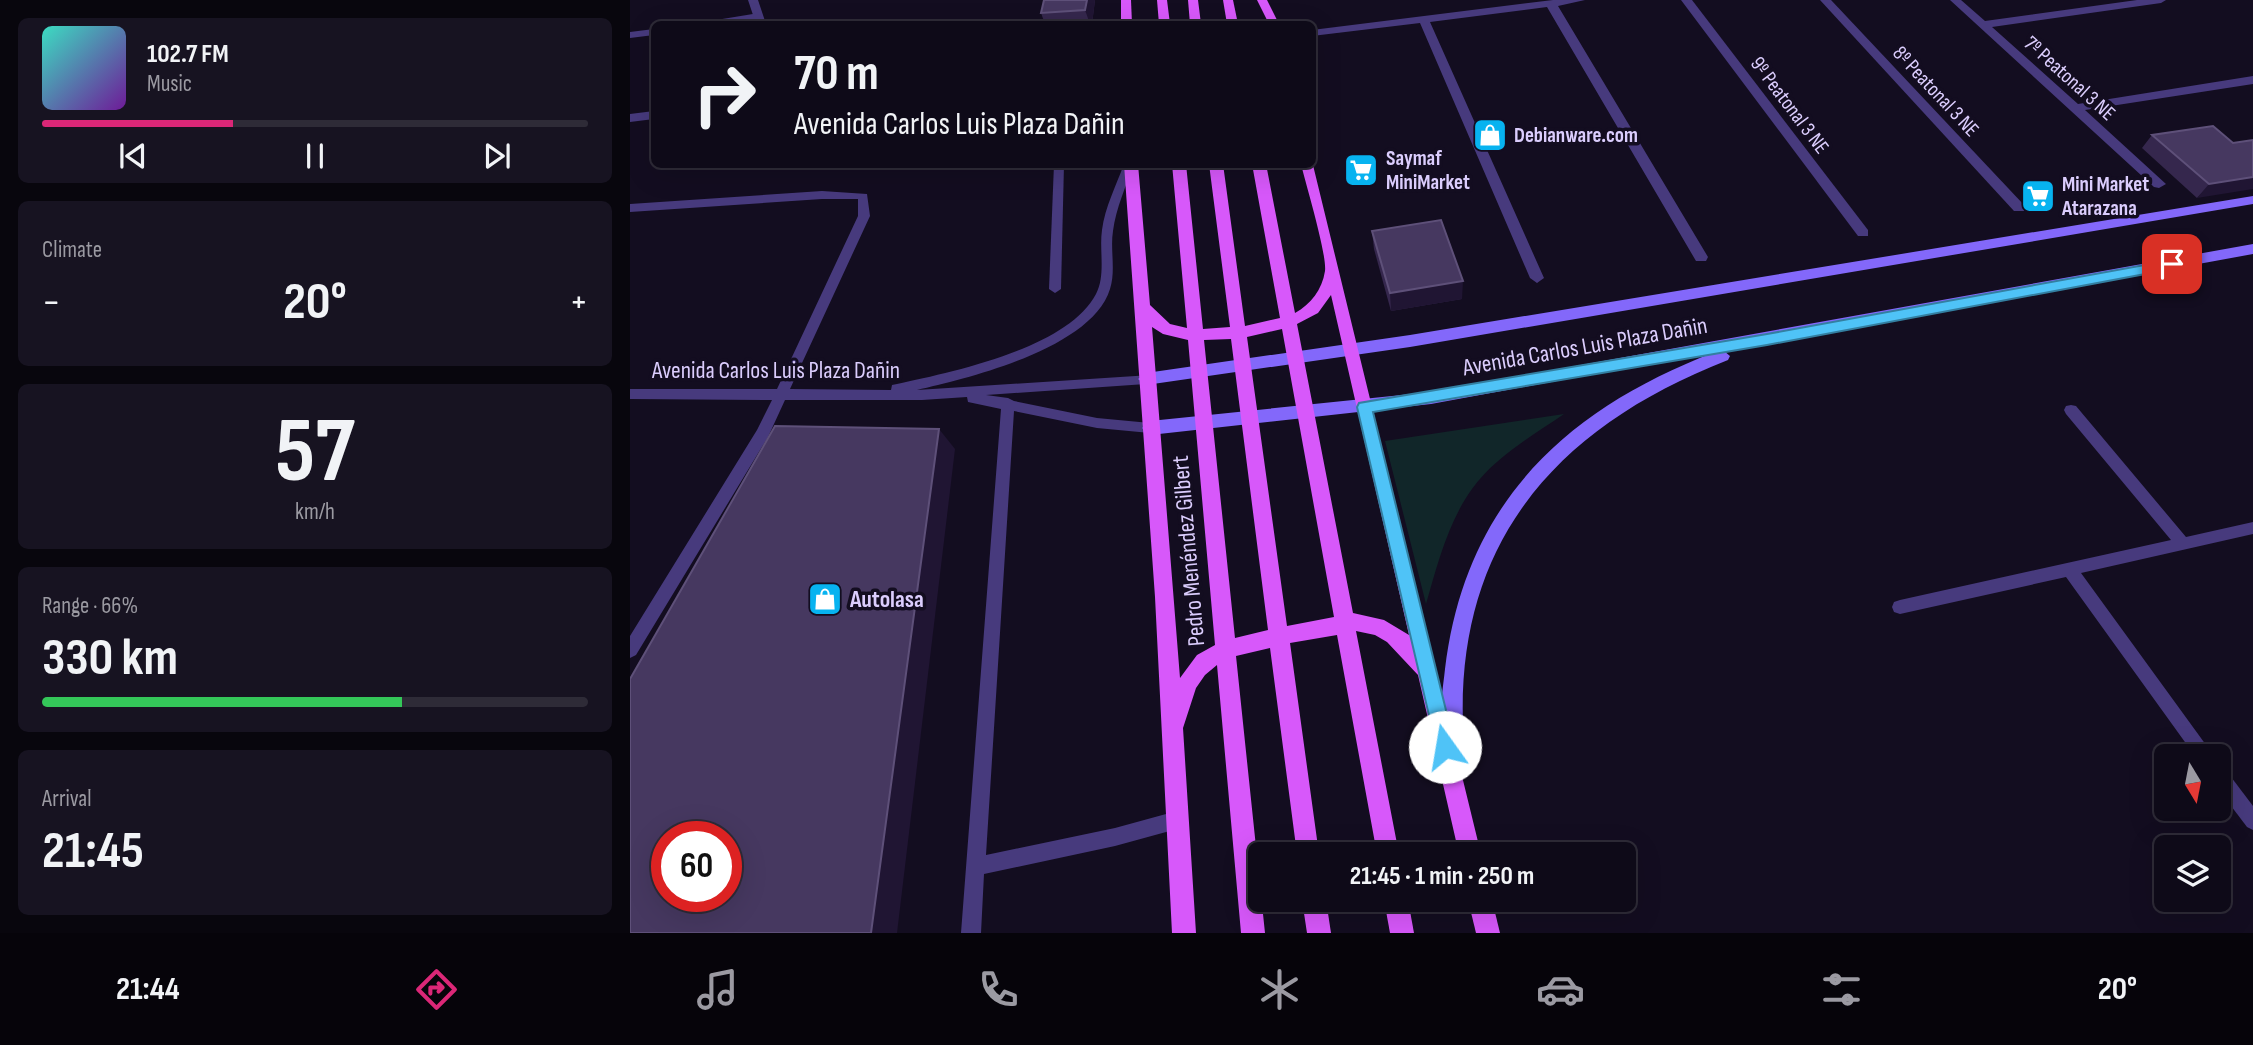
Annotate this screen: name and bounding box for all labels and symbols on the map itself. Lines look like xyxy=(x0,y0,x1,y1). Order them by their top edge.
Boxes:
street label: 7º Peatonal 3 NE xyxy=(2019,31,2120,126)
street label: 8º Peatonal 3 NE xyxy=(1887,41,1984,142)
street label: 9º Peatonal 3 NE xyxy=(1745,52,1834,159)
shop icon: Debianware.com xyxy=(1471,116,1509,154)
place label: Debianware.com xyxy=(1514,123,1638,148)
place label: Saymaf MiniMarket xyxy=(1386,146,1470,195)
supermarket icon: Saymaf MiniMarket xyxy=(1342,151,1380,189)
place label: Mini Market Atarazana xyxy=(2061,172,2149,221)
supermarket icon: Mini Market Atarazana xyxy=(2019,177,2057,215)
pin xyxy=(2142,234,2202,294)
street label: Avenida Carlos Luis Plaza Dañin xyxy=(1459,311,1710,382)
street label: Avenida Carlos Luis Plaza Dañin xyxy=(651,356,900,385)
street label: Pedro Menéndez Gilbert xyxy=(1166,454,1211,648)
shop icon: Autolasa xyxy=(806,580,844,618)
place label: Autolasa xyxy=(849,585,924,614)
position arrow xyxy=(1408,710,1482,784)
north arrow xyxy=(2154,744,2231,821)
speed limit sign: 60 xyxy=(651,821,742,912)

